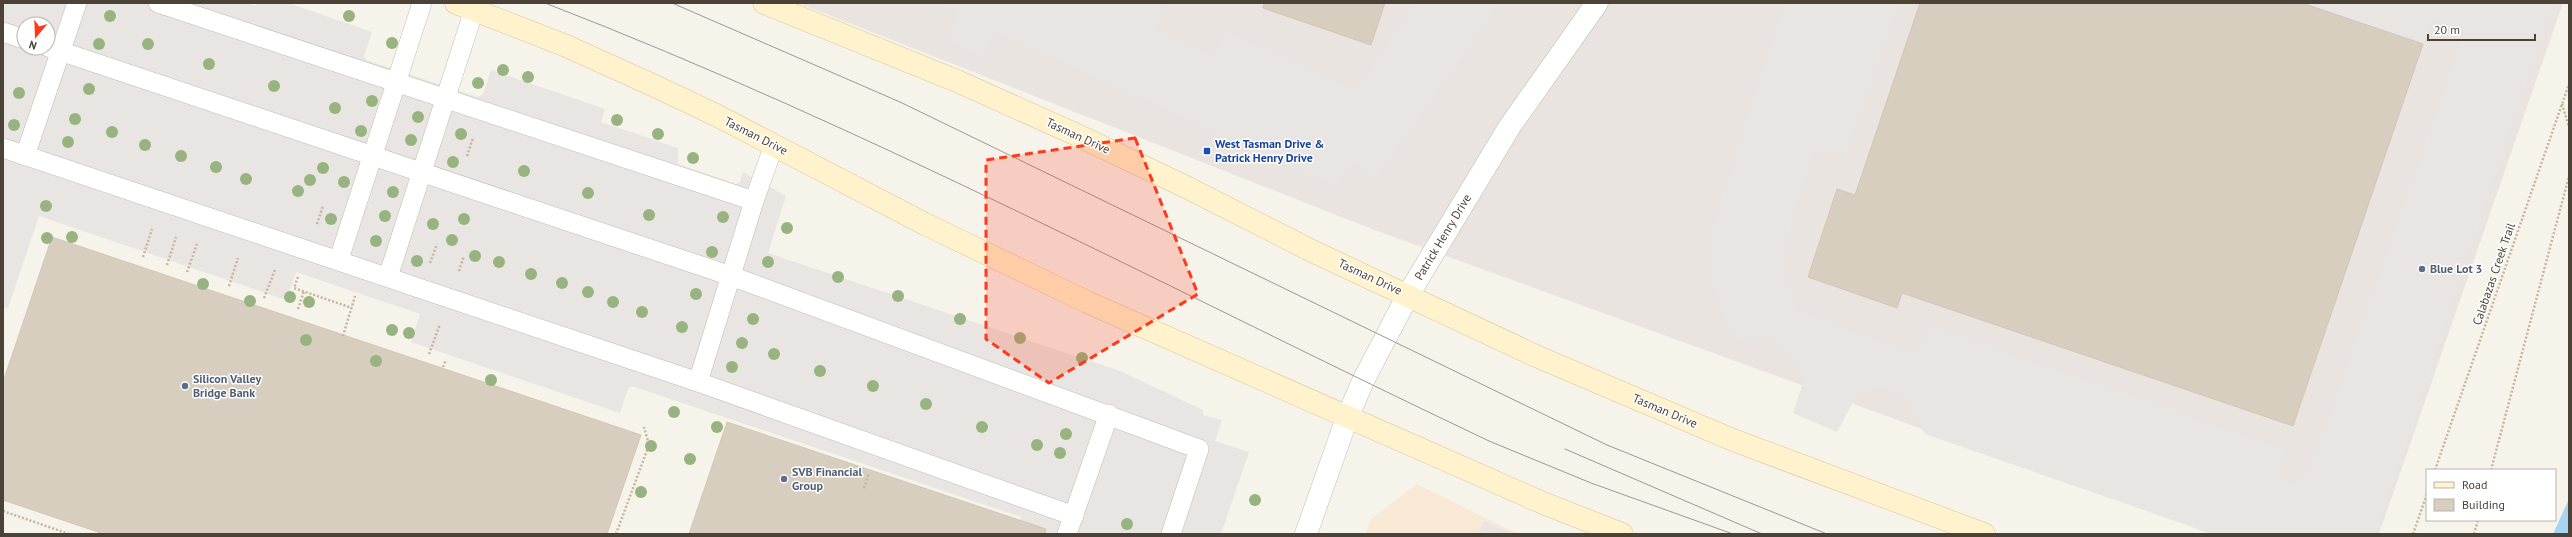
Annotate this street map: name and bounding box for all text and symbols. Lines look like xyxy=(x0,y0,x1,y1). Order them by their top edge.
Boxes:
north arrow xyxy=(16,16,56,56)
scale bar xyxy=(2428,16,2535,42)
text: 20 m xyxy=(2434,22,2460,37)
text: N xyxy=(27,38,38,53)
street label: Tasman Drive xyxy=(722,113,790,158)
street label: Tasman Drive xyxy=(1044,114,1113,157)
place label: West Tasman Drive & Patrick Henry Drive xyxy=(1215,136,1324,165)
marker: West Tasman Drive & Patrick Henry Drive xyxy=(1202,146,1212,156)
street label: Patrick Henry Drive xyxy=(1411,191,1474,282)
street label: Calabazas Creek Trail xyxy=(2469,220,2518,327)
street label: Tasman Drive xyxy=(1336,255,1405,298)
place label: Blue Lot 3 xyxy=(2430,261,2482,276)
marker: Blue Lot 3 xyxy=(2417,264,2427,274)
place label: Silicon Valley Bridge Bank xyxy=(193,371,261,400)
marker: Silicon Valley Bridge Bank xyxy=(180,381,190,391)
street label: Tasman Drive xyxy=(1631,390,1700,431)
place label: SVB Financial Group xyxy=(792,464,862,493)
legend xyxy=(2426,469,2556,521)
marker: SVB Financial Group xyxy=(779,474,789,484)
text: Road xyxy=(2462,477,2487,492)
text: Building xyxy=(2462,497,2505,512)

